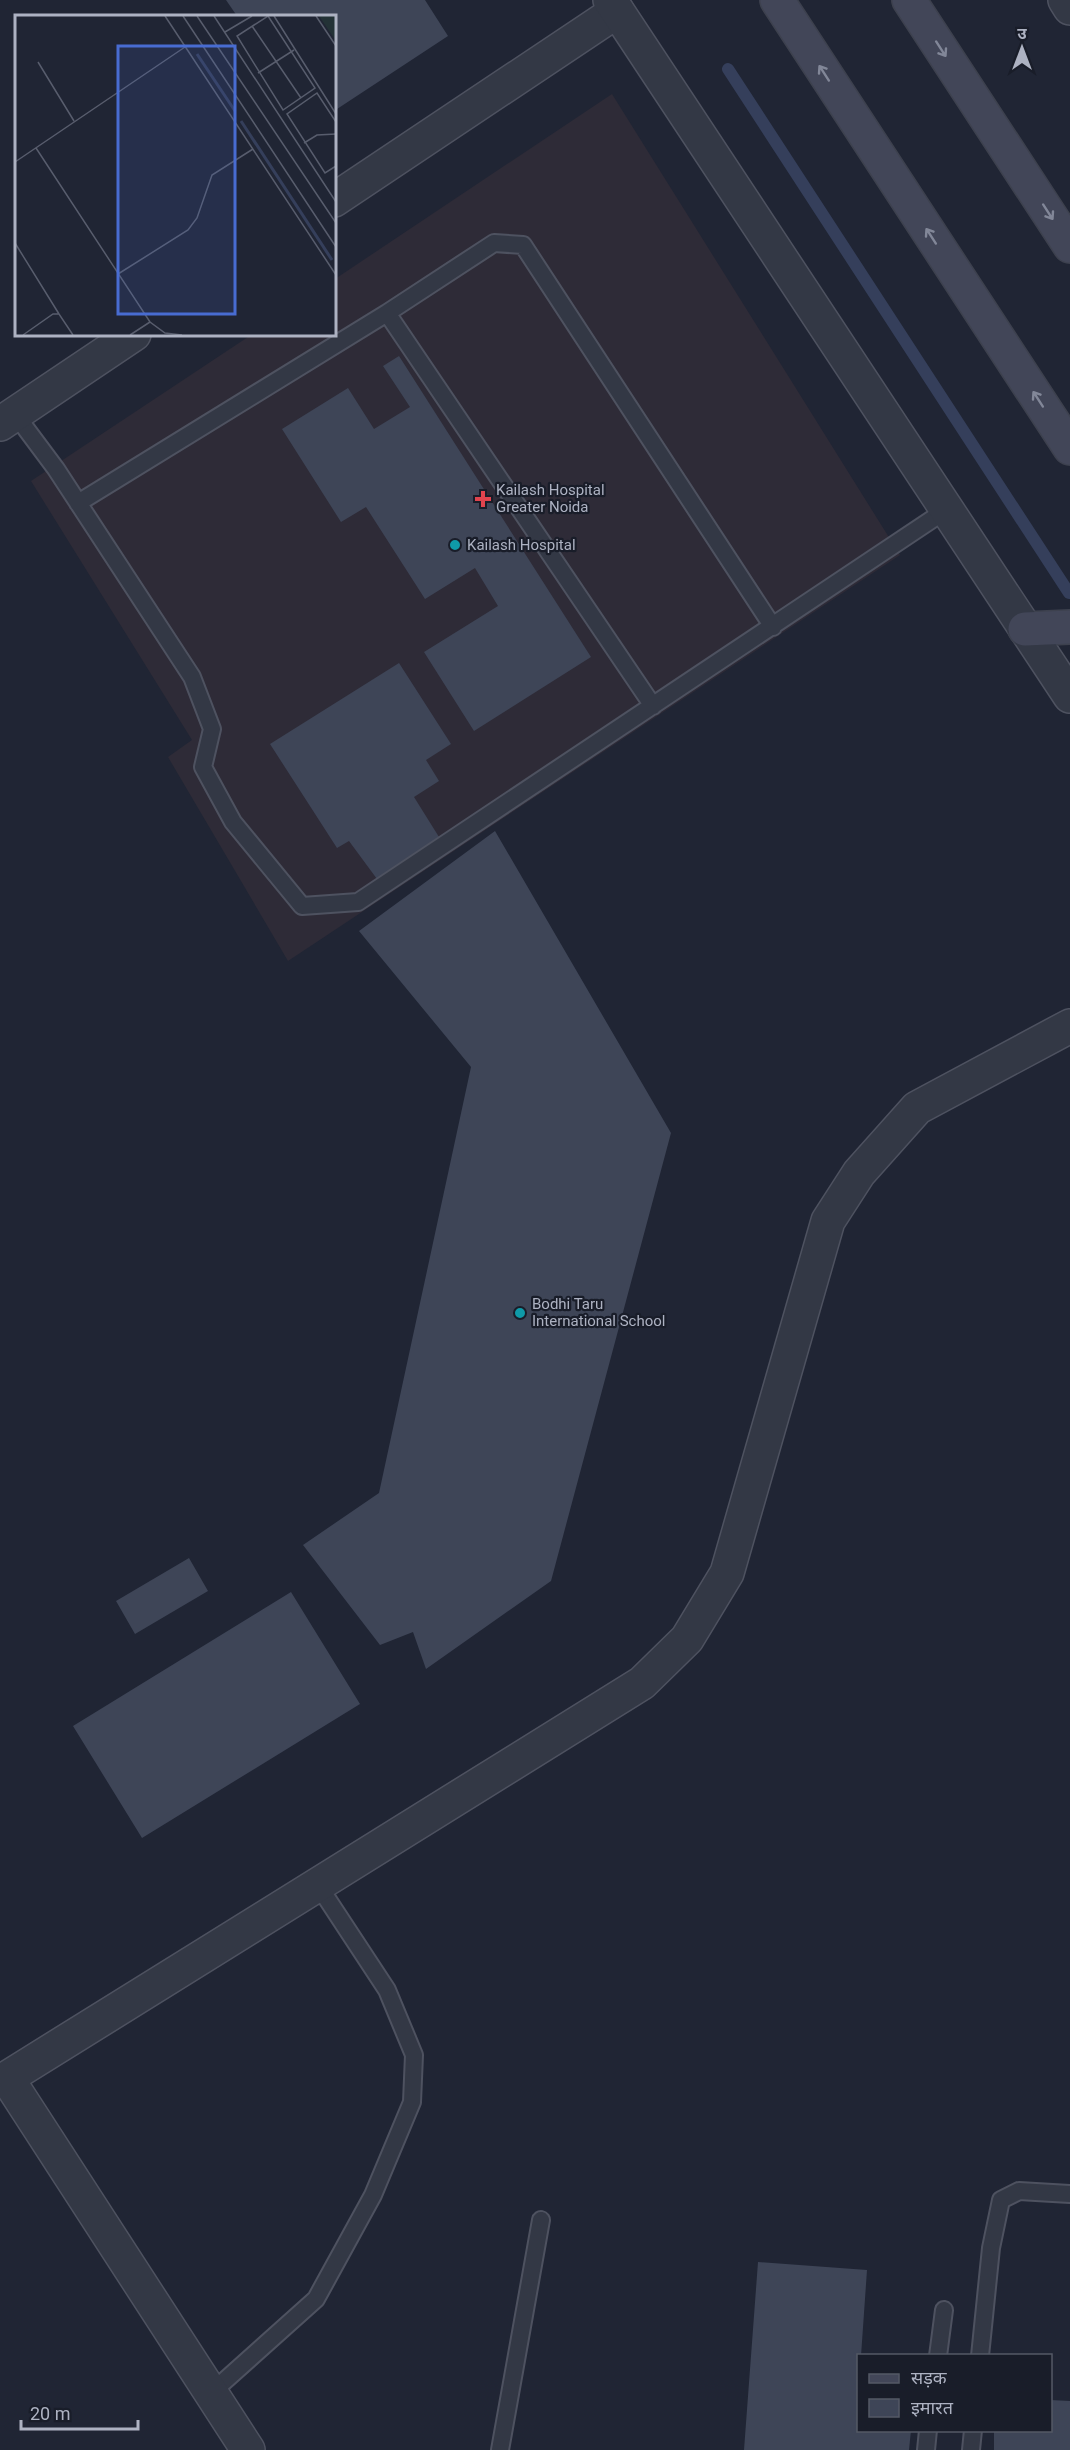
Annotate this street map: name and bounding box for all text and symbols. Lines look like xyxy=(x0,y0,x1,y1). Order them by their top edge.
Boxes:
inset map xyxy=(15,15,336,336)
north arrow xyxy=(992,18,1052,78)
text: उ xyxy=(1017,24,1027,43)
one-way arrow xyxy=(935,40,947,57)
one-way arrow xyxy=(818,65,830,81)
one-way arrow xyxy=(1042,203,1054,220)
one-way arrow xyxy=(925,228,937,245)
one-way arrow xyxy=(1032,391,1044,408)
place label: Kailash Hospital Greater Noida xyxy=(496,481,605,516)
marker: Kailash Hospital Greater Noida xyxy=(474,490,492,508)
place label: Kailash Hospital xyxy=(467,536,576,554)
marker: Kailash Hospital xyxy=(448,538,462,552)
place label: Bodhi Taru International School xyxy=(532,1295,665,1330)
marker: Bodhi Taru International School xyxy=(513,1306,527,1320)
legend xyxy=(857,2354,1052,2432)
text: सड़क xyxy=(911,2367,948,2388)
scale bar xyxy=(21,2393,138,2431)
text: इमारत xyxy=(911,2397,954,2418)
text: 20 m xyxy=(30,2403,70,2424)

